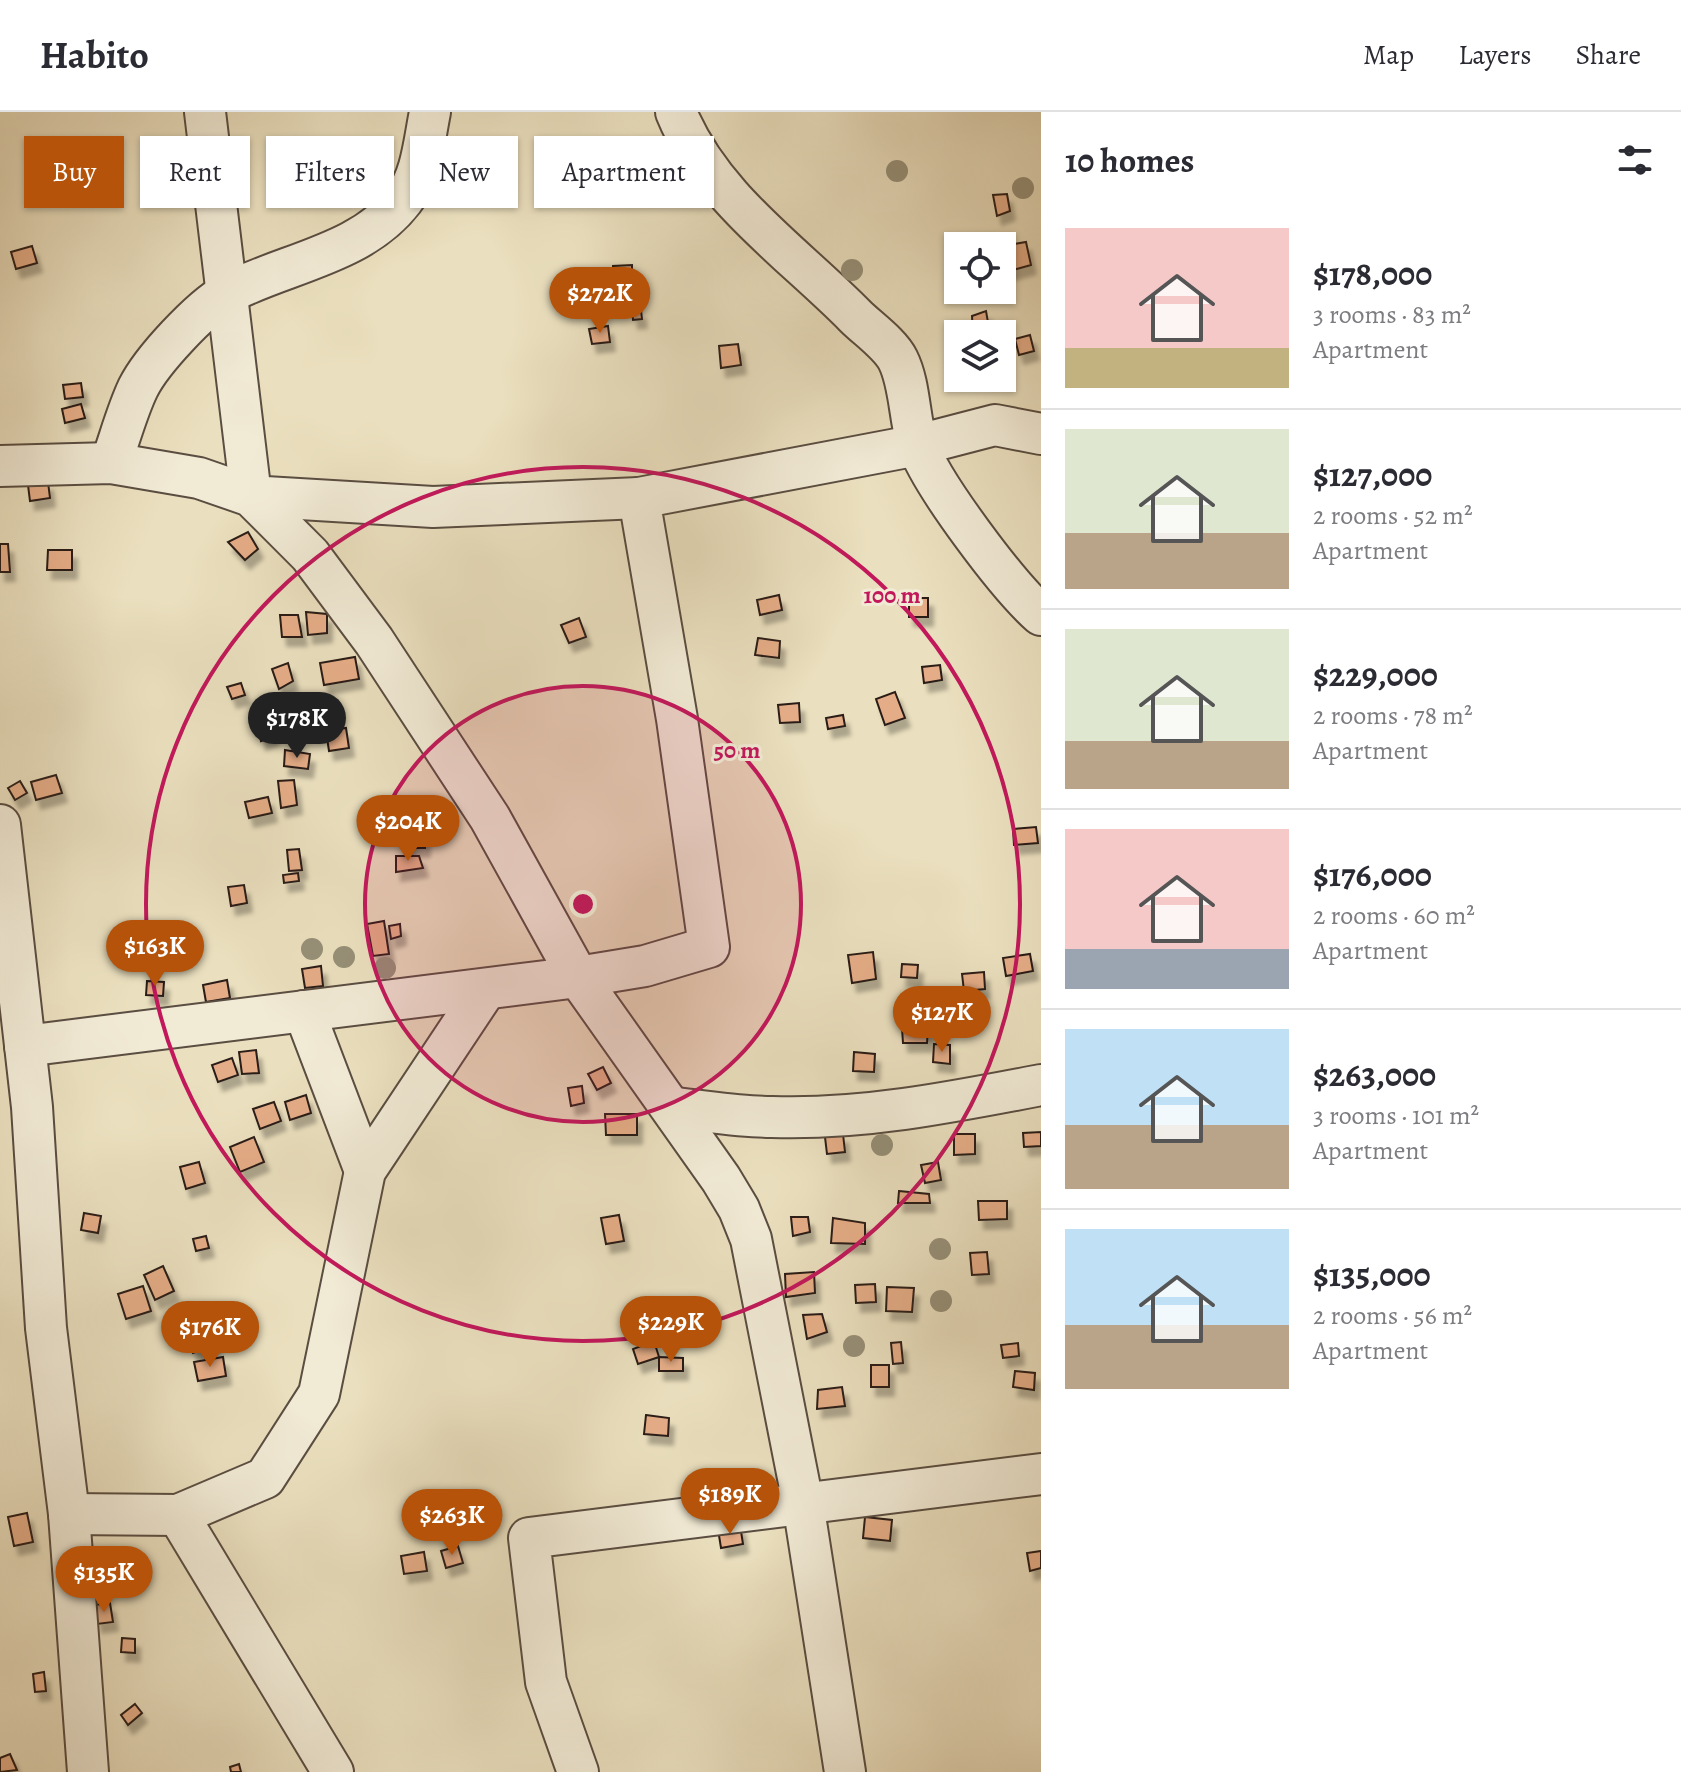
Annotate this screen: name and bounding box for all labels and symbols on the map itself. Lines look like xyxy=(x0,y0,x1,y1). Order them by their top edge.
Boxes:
pin: $272K xyxy=(544,267,656,335)
text: 100 m xyxy=(863,579,921,611)
pin: $178K xyxy=(241,692,353,760)
text: 50 m xyxy=(714,734,760,766)
pin: $204K xyxy=(352,795,464,863)
centre of rings xyxy=(569,890,597,918)
pin: $163K xyxy=(99,920,211,988)
pin: $127K xyxy=(886,986,998,1054)
pin: $229K xyxy=(615,1296,727,1364)
pin: $176K xyxy=(154,1301,266,1369)
pin: $189K xyxy=(674,1468,786,1536)
pin: $263K xyxy=(396,1489,508,1557)
pin: $135K xyxy=(48,1546,160,1614)

